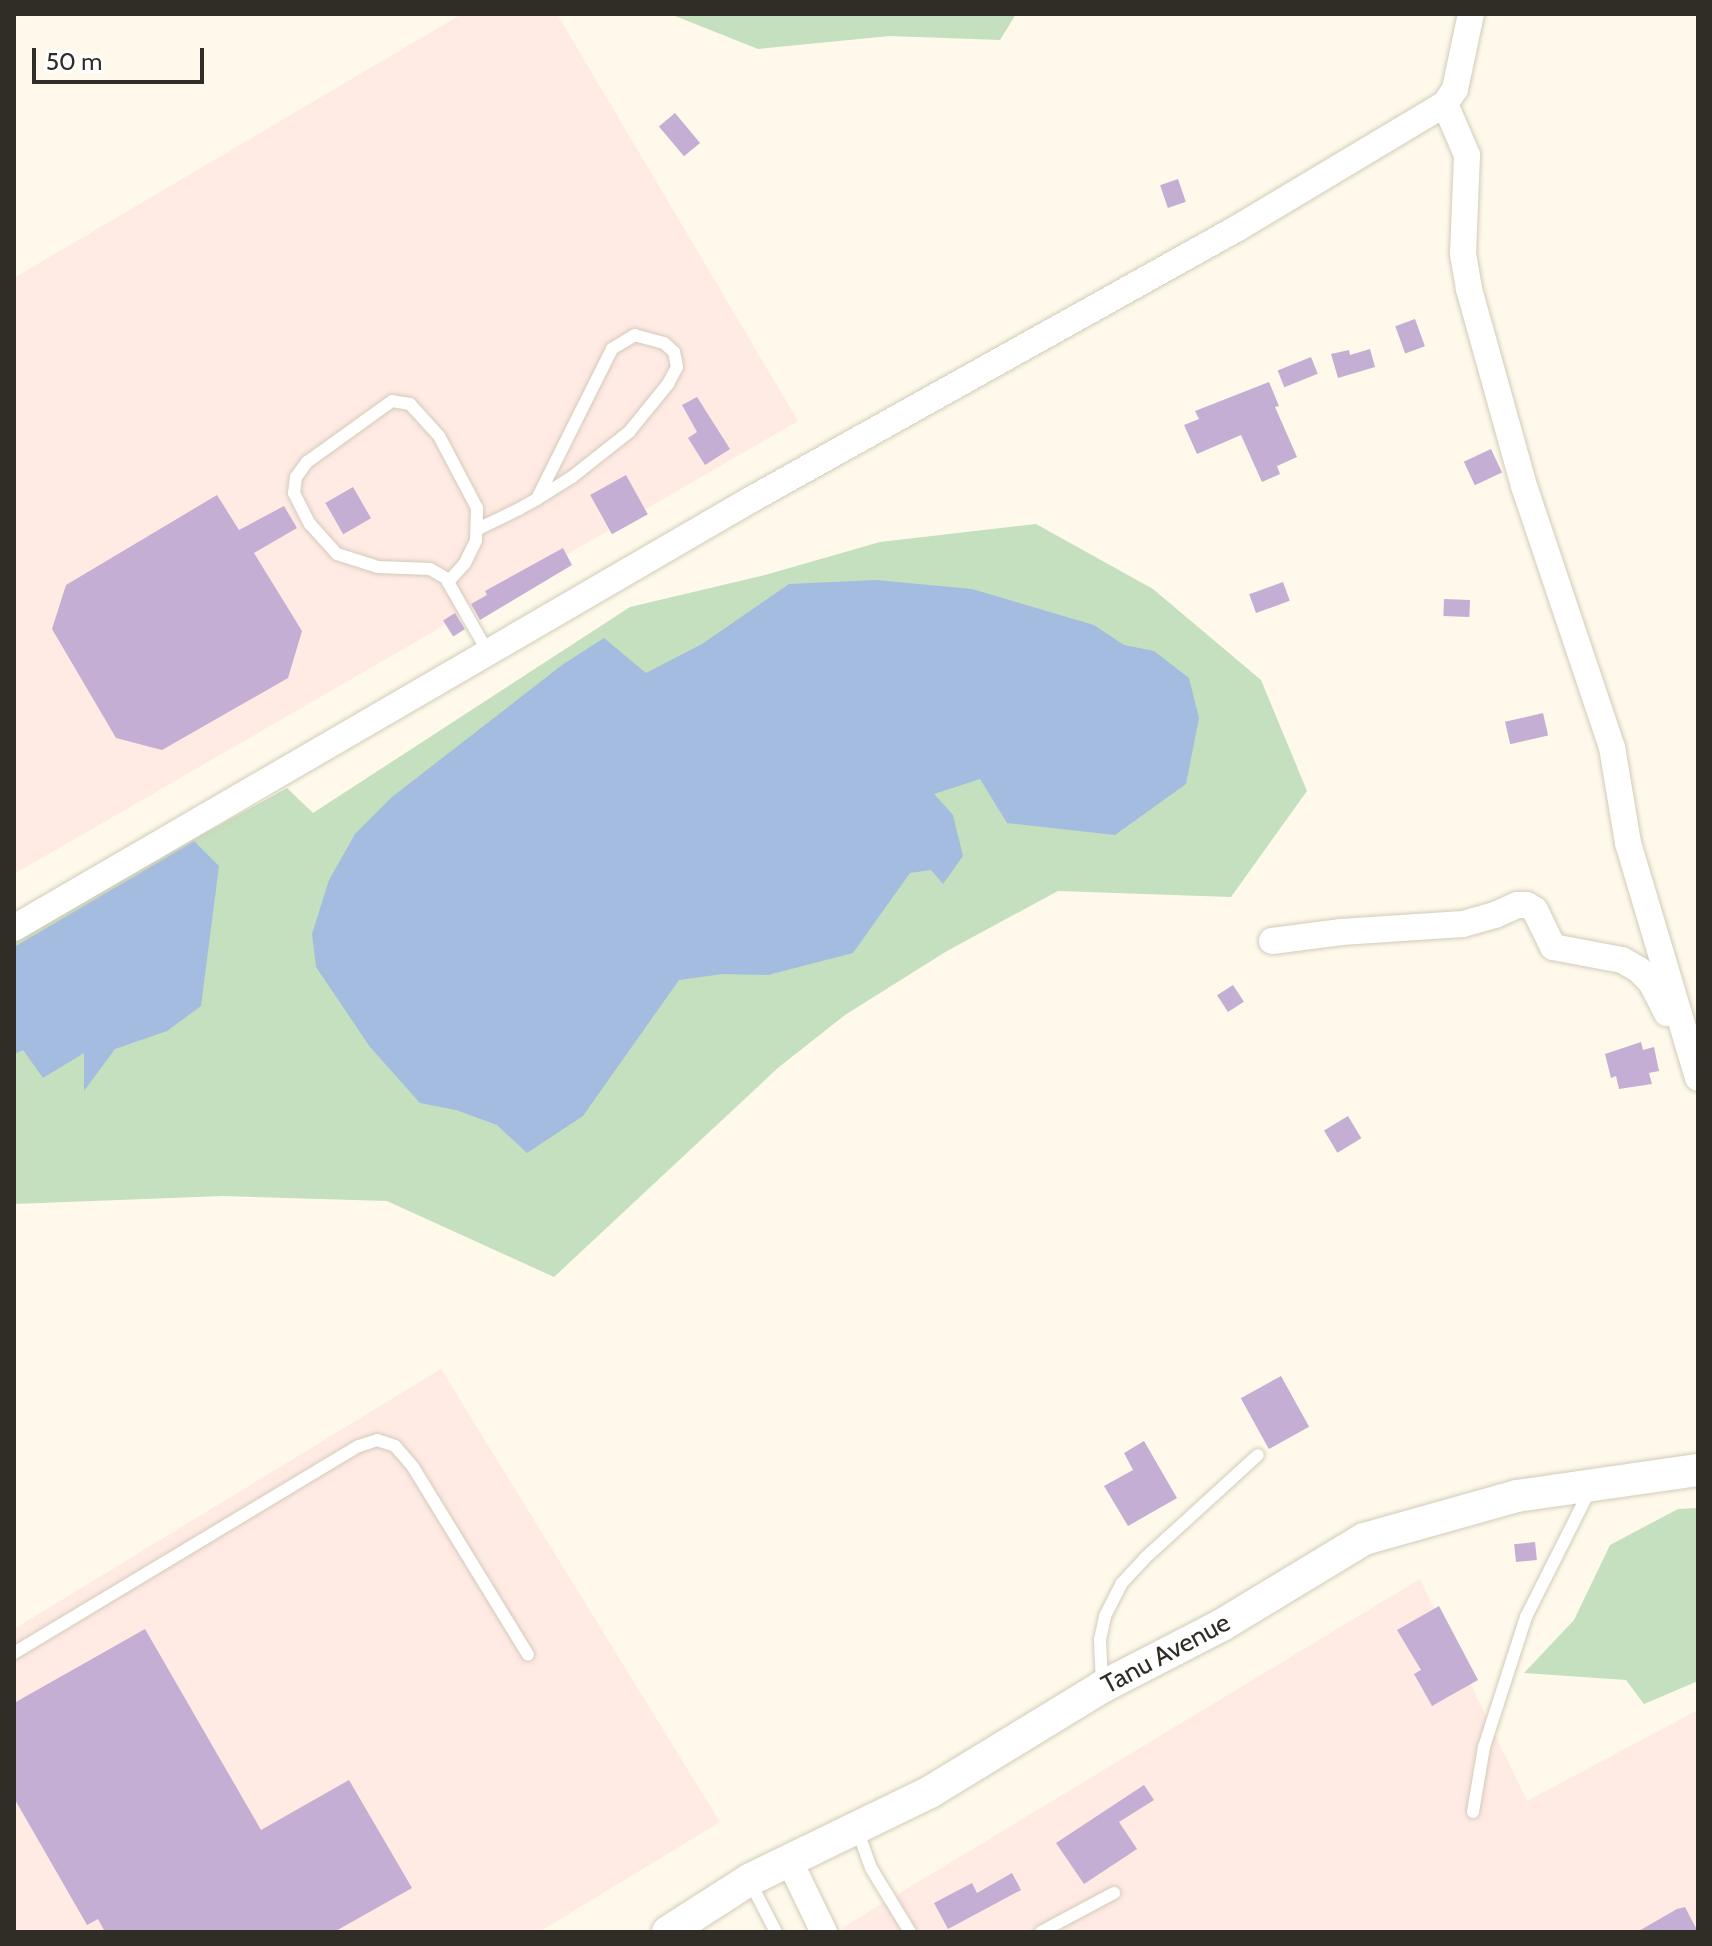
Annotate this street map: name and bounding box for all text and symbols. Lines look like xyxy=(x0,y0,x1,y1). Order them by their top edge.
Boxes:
scale bar xyxy=(36,32,208,82)
text: 50 m xyxy=(46,47,102,76)
street label: Tanu Avenue xyxy=(1096,1607,1236,1701)

